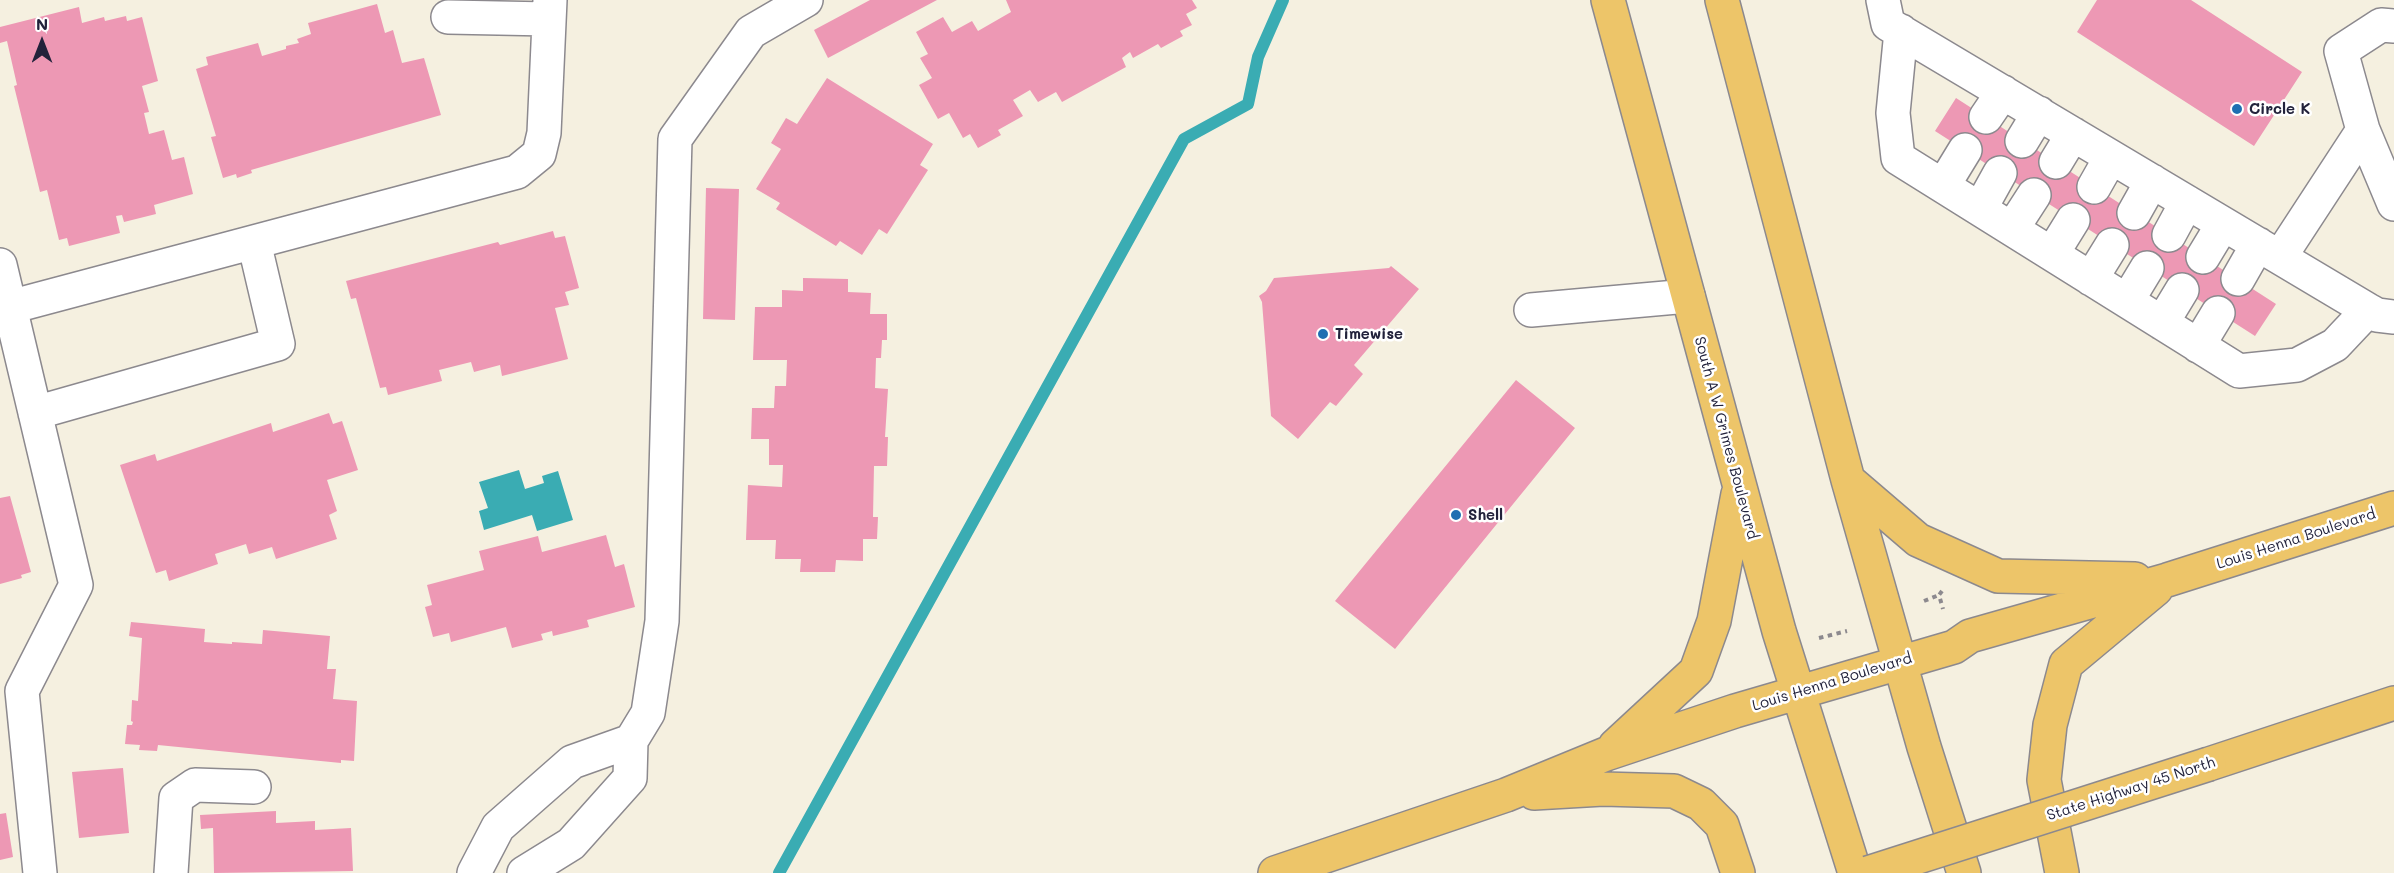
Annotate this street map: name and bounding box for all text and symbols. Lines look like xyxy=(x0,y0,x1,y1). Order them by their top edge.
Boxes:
north arrow xyxy=(12,12,72,72)
text: N xyxy=(36,13,48,34)
place label: Circle K xyxy=(2249,100,2310,118)
marker: Circle K xyxy=(2230,102,2244,116)
place label: Timewise xyxy=(1335,325,1403,343)
marker: Timewise xyxy=(1316,327,1330,341)
street label: South A W Grimes Boulevard xyxy=(1690,335,1762,541)
street label: Louis Henna Boulevard xyxy=(2214,505,2378,573)
place label: Shell xyxy=(1468,506,1503,524)
marker: Shell xyxy=(1449,508,1463,522)
street label: Louis Henna Boulevard xyxy=(1750,649,1914,715)
street label: State Highway 45 North xyxy=(2045,753,2217,825)

